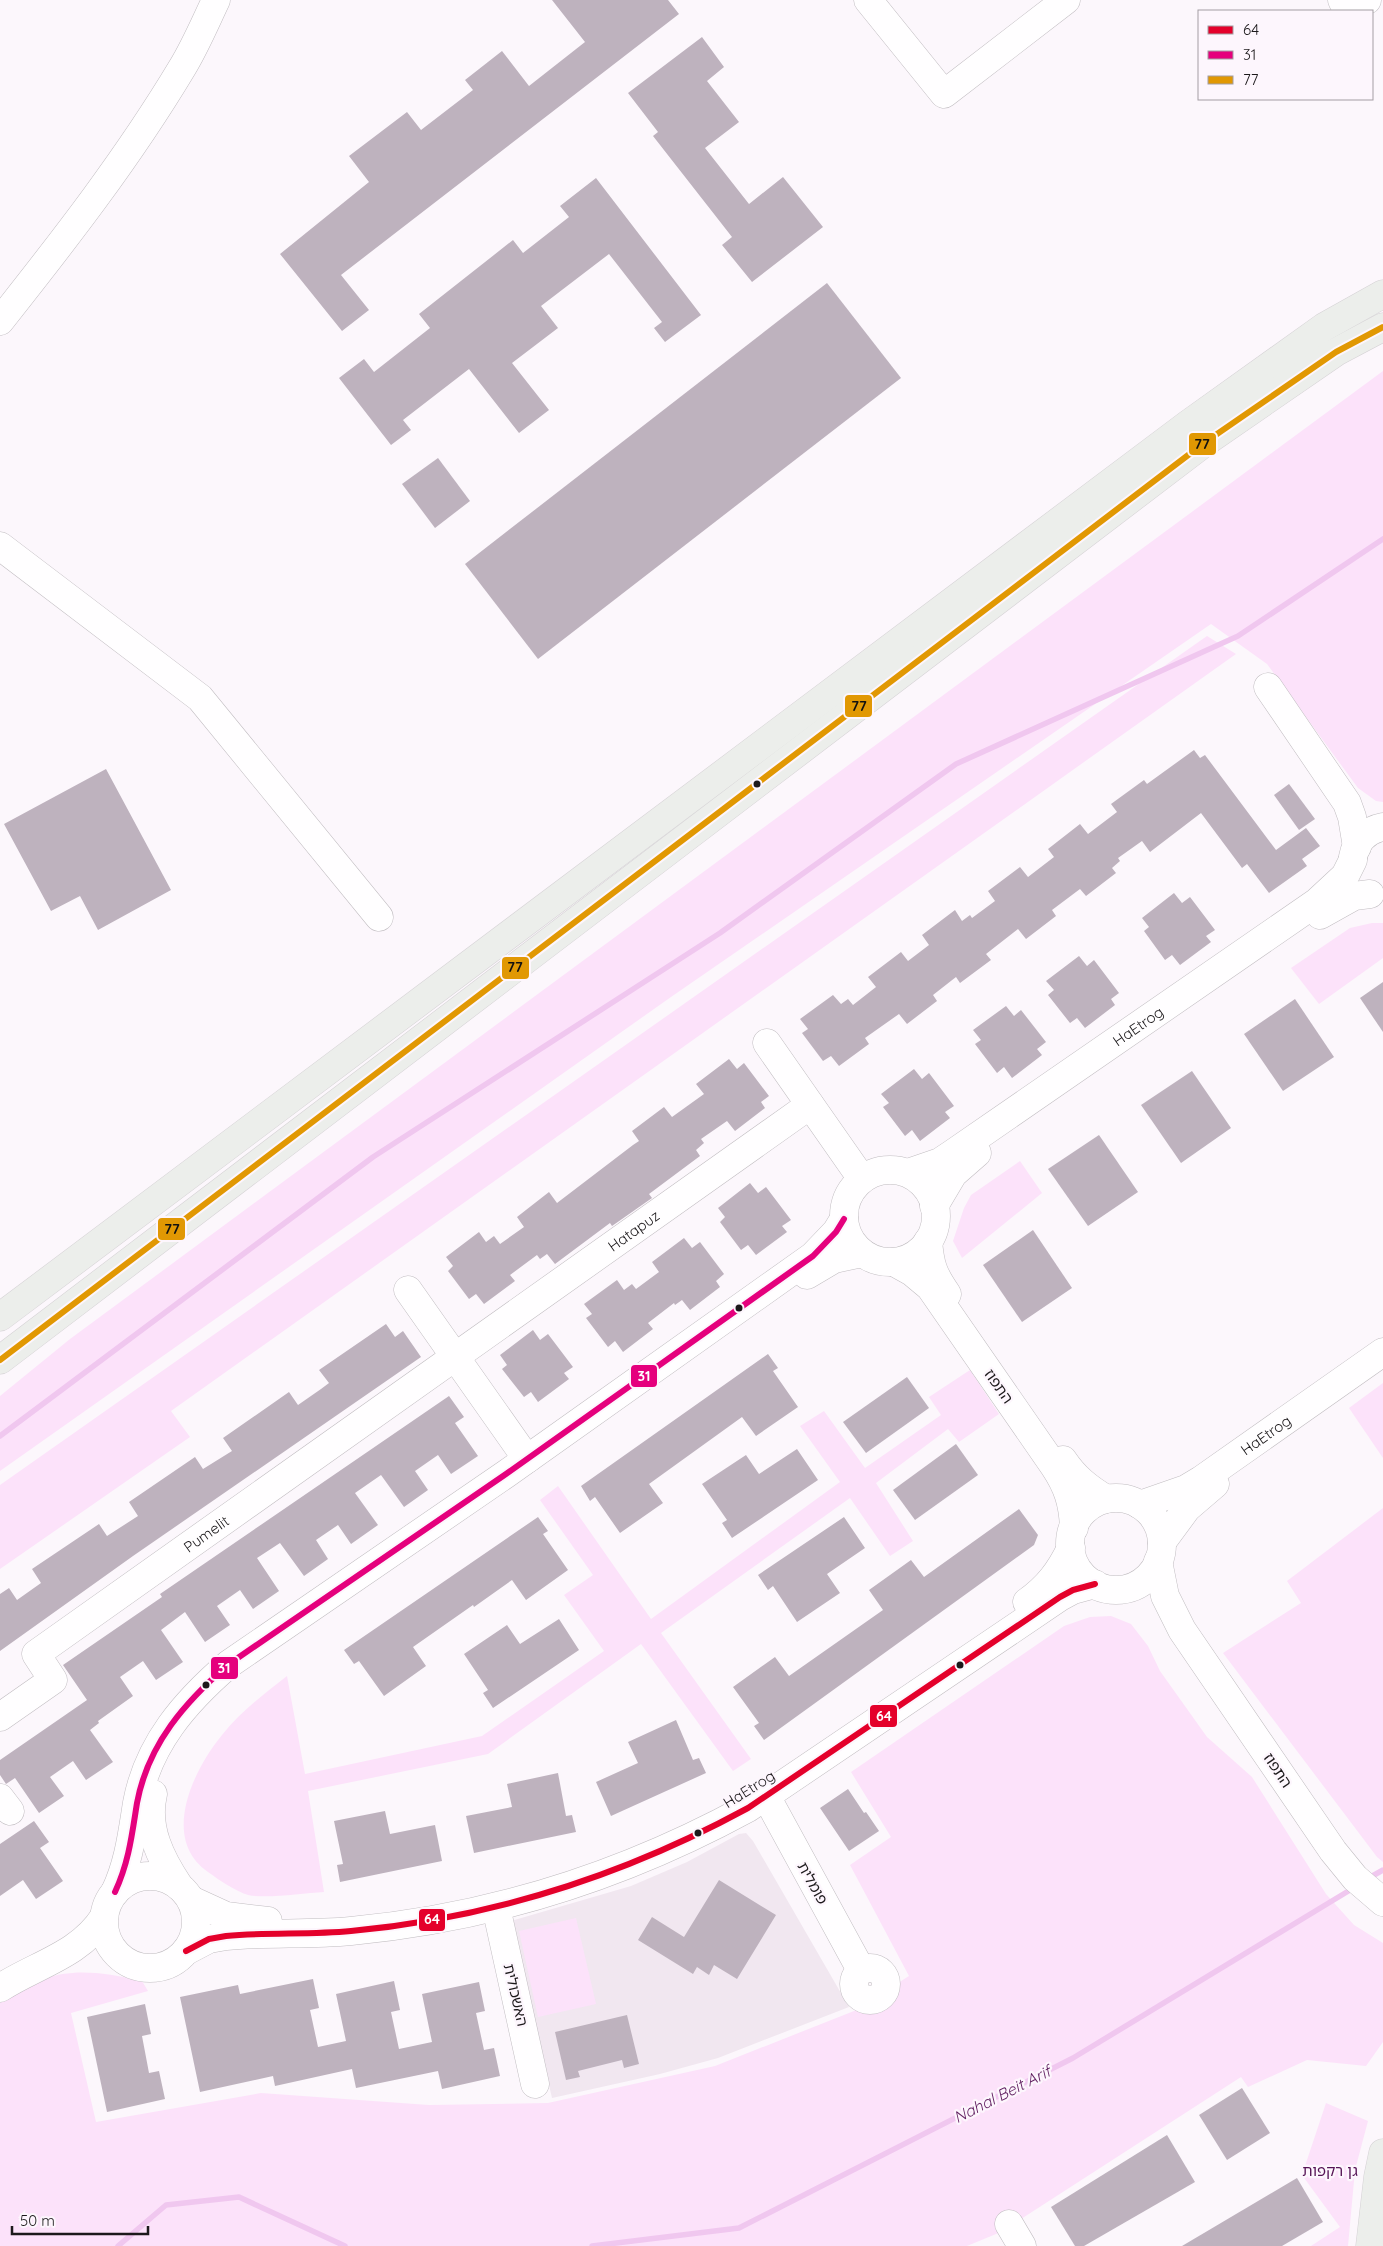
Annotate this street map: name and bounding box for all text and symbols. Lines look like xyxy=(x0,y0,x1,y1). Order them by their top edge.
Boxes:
legend xyxy=(1198,10,1373,100)
text: 64 xyxy=(1243,20,1259,39)
text: 31 xyxy=(1243,45,1256,64)
text: 77 xyxy=(1243,70,1259,89)
line badge: 77 xyxy=(1188,432,1217,456)
text: 77 xyxy=(1194,435,1210,453)
line badge: 77 xyxy=(844,694,873,718)
text: 77 xyxy=(851,697,867,715)
unlabelled marker xyxy=(752,779,762,789)
line badge: 77 xyxy=(501,956,530,980)
text: 77 xyxy=(507,958,523,976)
street label: HaEtrog xyxy=(1109,1002,1167,1050)
street label: Hatapuz xyxy=(604,1206,663,1255)
line badge: 77 xyxy=(157,1217,186,1241)
text: 77 xyxy=(164,1220,180,1238)
unlabelled marker xyxy=(734,1303,744,1313)
line badge: 31 xyxy=(630,1364,658,1388)
street label: התפוז xyxy=(980,1365,1018,1407)
text: 31 xyxy=(638,1367,650,1385)
street label: HaEtrog xyxy=(1237,1410,1294,1459)
street label: Pumelit xyxy=(179,1511,232,1556)
line badge: 31 xyxy=(210,1656,239,1680)
text: 31 xyxy=(218,1659,230,1677)
unlabelled marker xyxy=(955,1660,965,1670)
unlabelled marker xyxy=(201,1680,211,1690)
line badge: 64 xyxy=(869,1704,898,1728)
text: 64 xyxy=(876,1707,892,1725)
street label: התפוז xyxy=(1260,1749,1296,1791)
street label: HaEtrog xyxy=(720,1766,778,1812)
unlabelled marker xyxy=(693,1828,703,1838)
street label: פומלית xyxy=(794,1858,832,1908)
line badge: 64 xyxy=(418,1908,446,1932)
text: 64 xyxy=(424,1910,440,1928)
street label: האשכולית xyxy=(500,1962,532,2028)
water label: Nahal Beit Arif xyxy=(950,2059,1057,2127)
park label: גן רקפות xyxy=(1302,2161,1358,2180)
scale bar xyxy=(12,2204,149,2236)
text: 50 m xyxy=(20,2211,55,2230)

